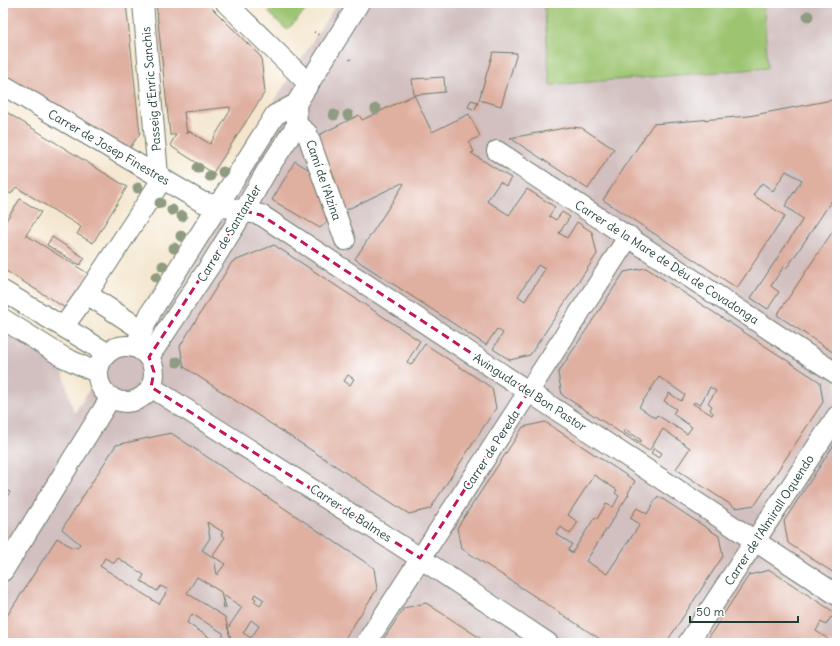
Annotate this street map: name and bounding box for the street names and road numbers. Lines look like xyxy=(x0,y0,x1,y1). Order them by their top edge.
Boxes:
street label: Passeig d'Enric Sanchis xyxy=(138,26,164,152)
street label: Carrer de Josep Finestres xyxy=(46,106,172,188)
street label: Camí de l'Alzina xyxy=(303,138,345,222)
street label: Carrer de Santander xyxy=(194,181,264,285)
street label: Carrer de la Mare de Déu de Covadonga xyxy=(572,197,762,327)
street label: Avinguda del Bon Pastor xyxy=(471,350,589,434)
street label: Carrer de Pereda xyxy=(459,407,523,493)
street label: Carrer de l'Almirall Oquendo xyxy=(721,452,817,588)
street label: Carrer de Balmes xyxy=(307,481,395,545)

